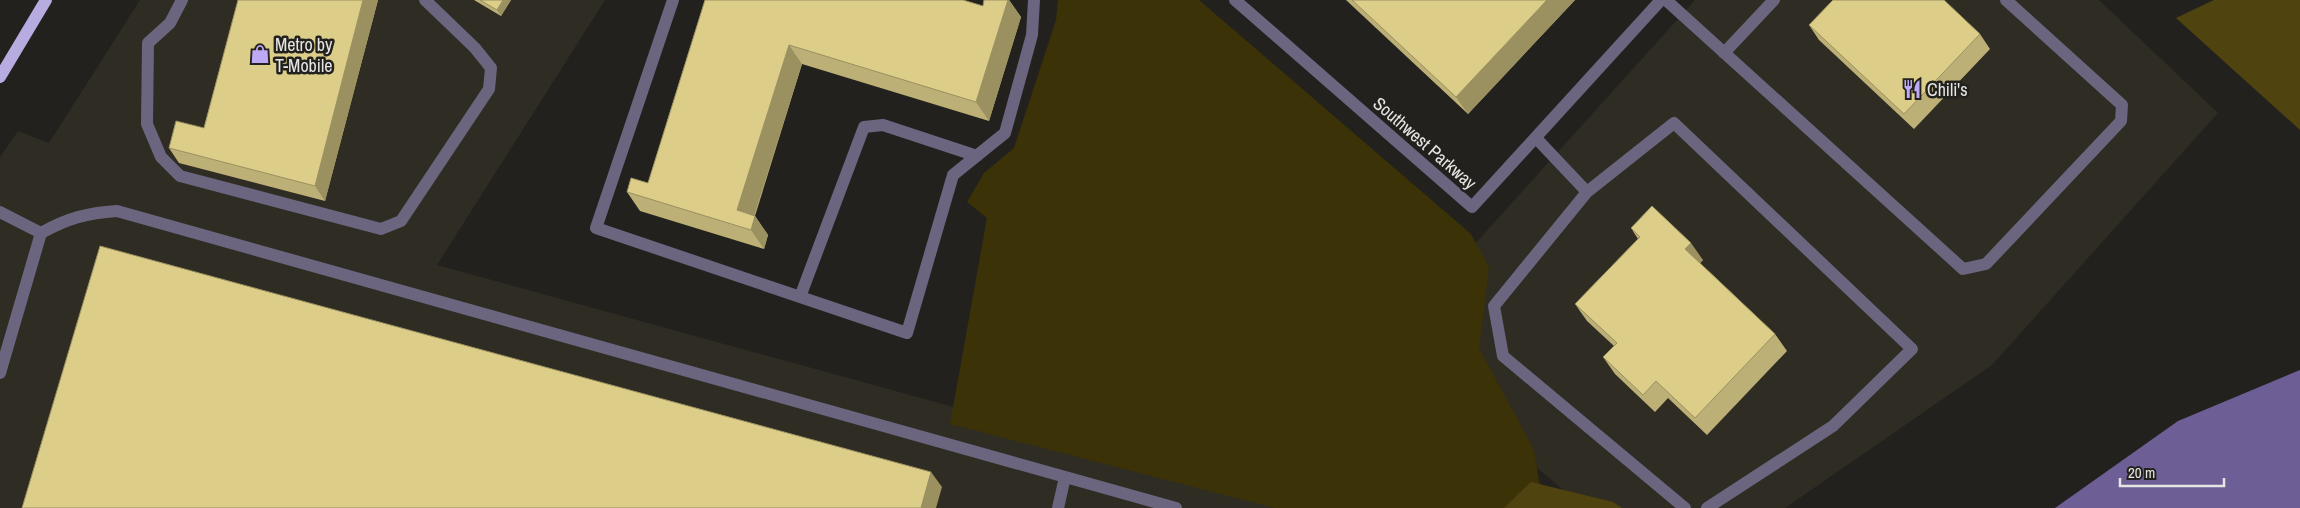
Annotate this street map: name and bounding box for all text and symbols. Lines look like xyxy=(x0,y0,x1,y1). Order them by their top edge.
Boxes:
place label: Metro by T-Mobile xyxy=(275,32,333,78)
shop icon: Metro by T-Mobile xyxy=(249,43,271,65)
place label: Chili's xyxy=(1927,77,1968,102)
restaurant icon: Chili's xyxy=(1901,78,1923,100)
street label: Southwest Parkway xyxy=(1368,91,1483,195)
scale bar xyxy=(2120,456,2224,488)
text: 20 m xyxy=(2128,462,2155,483)

